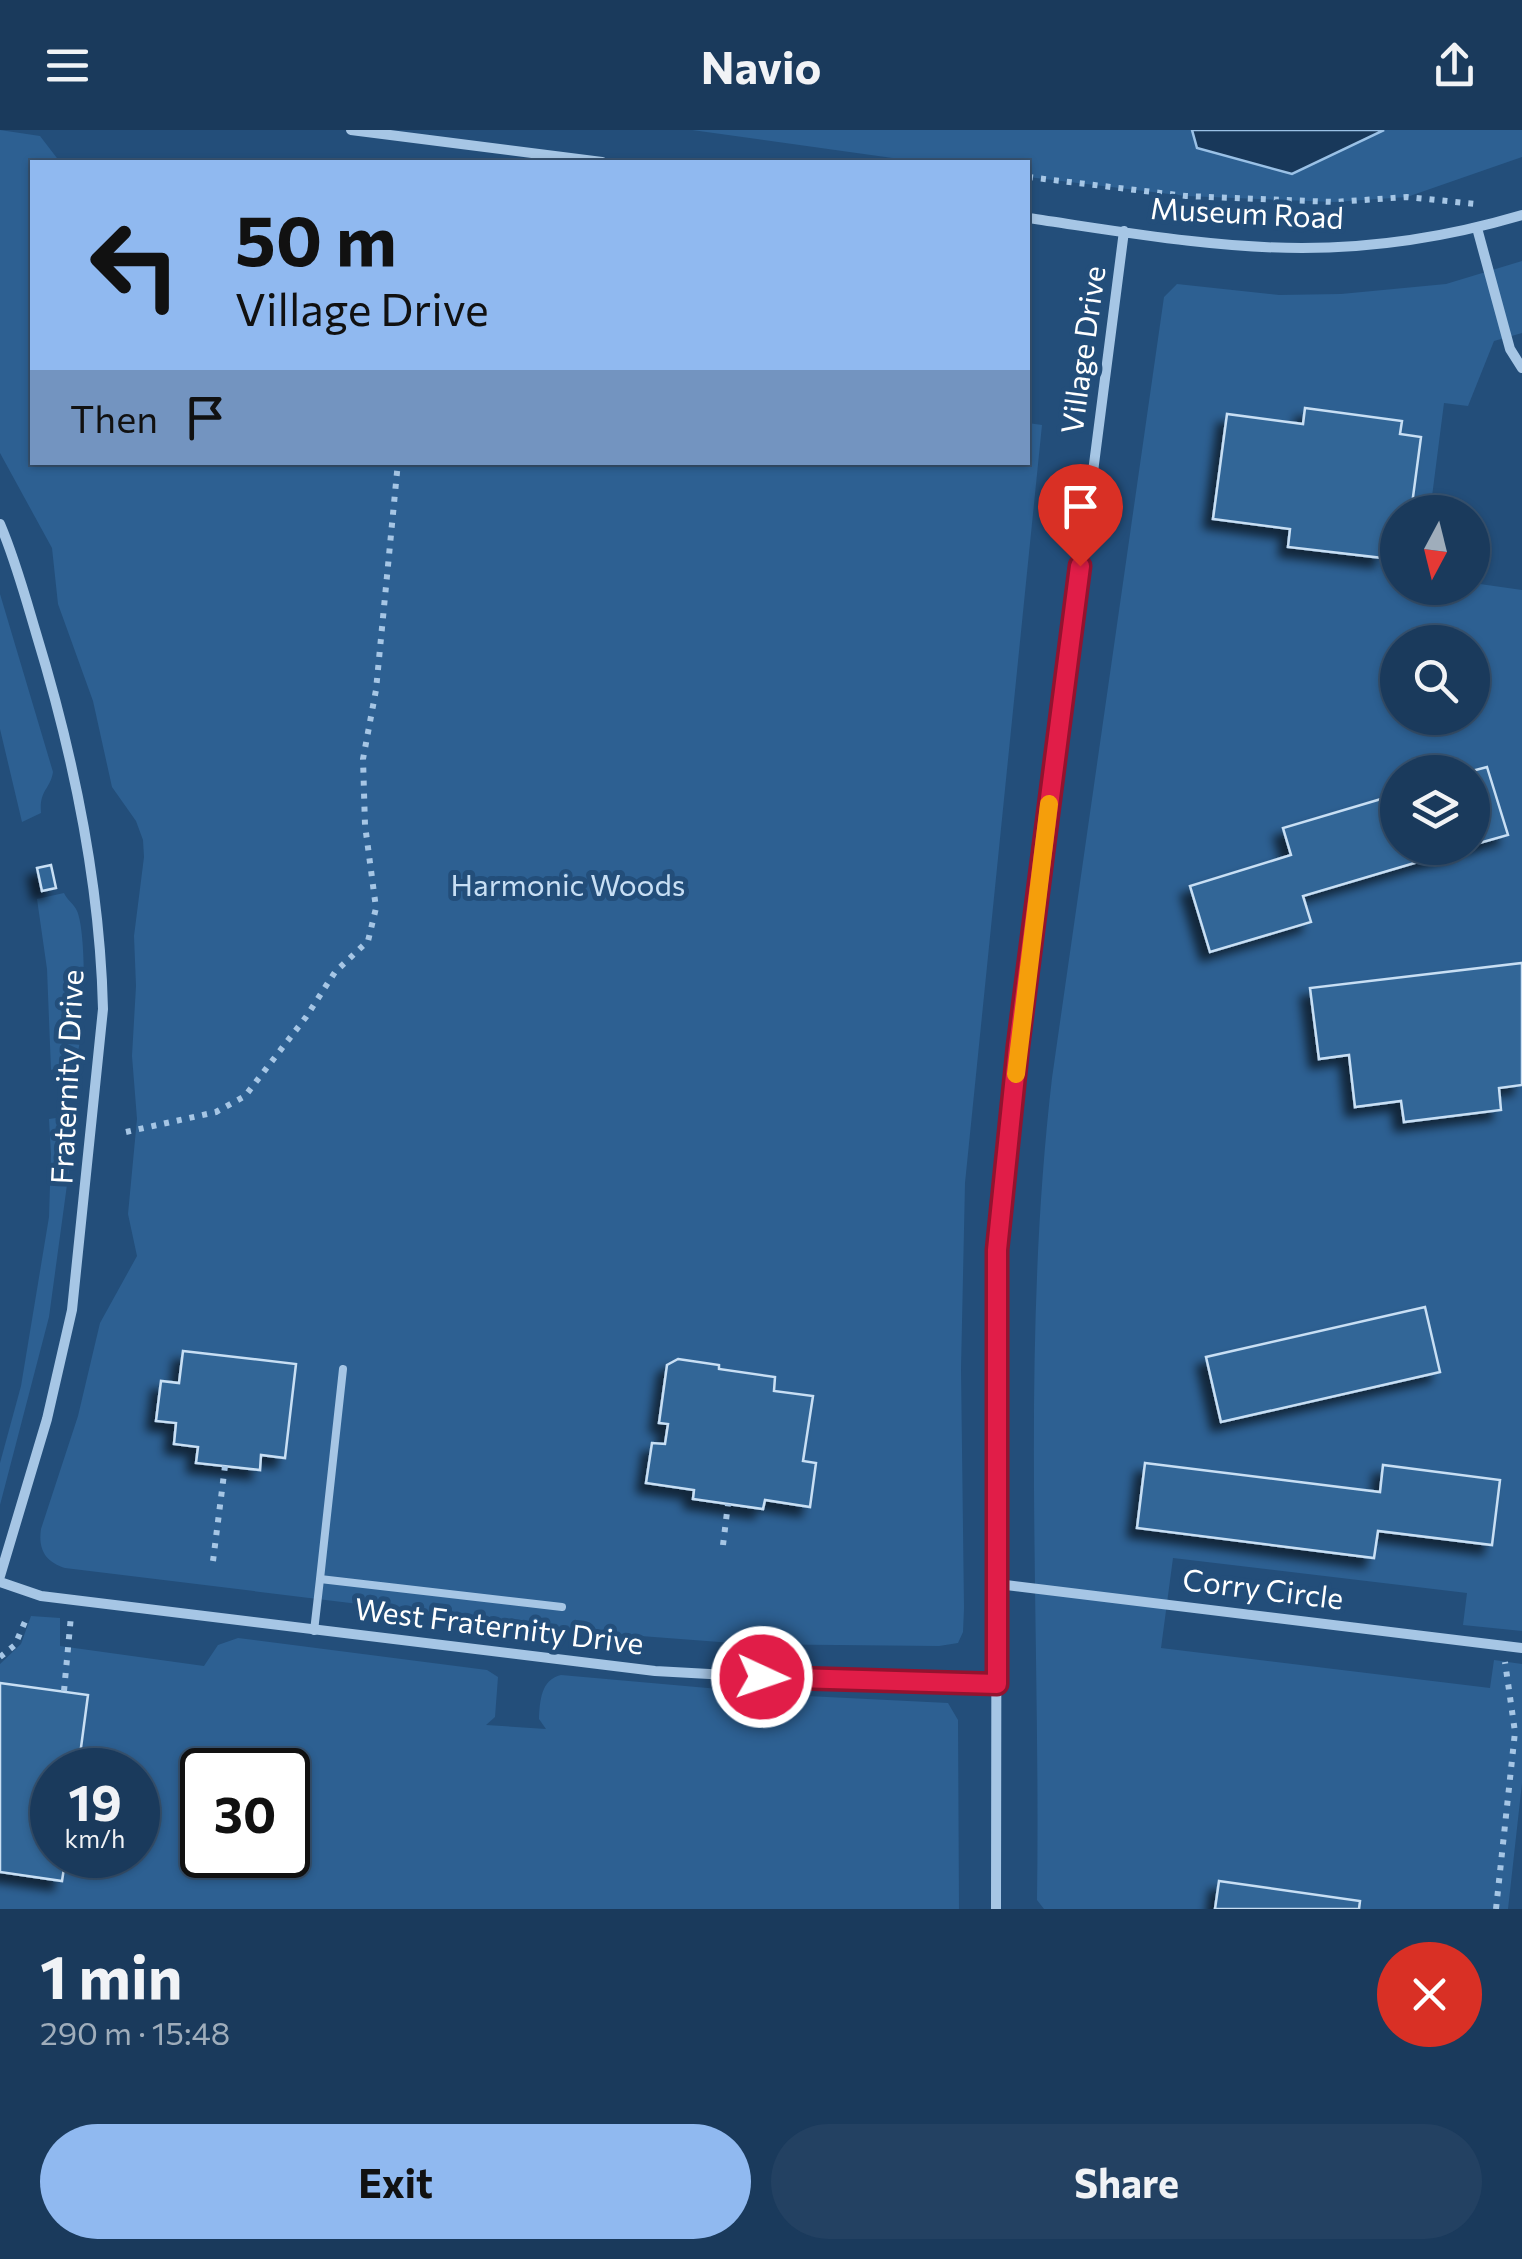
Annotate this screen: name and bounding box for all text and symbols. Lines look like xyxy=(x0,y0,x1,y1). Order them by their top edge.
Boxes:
icon: menu xyxy=(40,38,95,93)
text: Navio xyxy=(701,38,821,93)
icon: share xyxy=(1427,38,1482,93)
street label: Museum Road xyxy=(1149,188,1345,235)
text: 50 m xyxy=(235,195,397,280)
icon: left xyxy=(70,200,200,330)
street label: Village Drive xyxy=(1051,263,1112,436)
text: Village Drive xyxy=(235,280,489,335)
icon: arrive xyxy=(178,390,233,445)
text: Then xyxy=(70,394,158,441)
pin xyxy=(1038,464,1123,567)
icon: arrive xyxy=(1053,479,1108,534)
north arrow xyxy=(1380,495,1490,605)
map controls xyxy=(1380,495,1490,865)
button: search xyxy=(1380,625,1490,735)
button: layers xyxy=(1380,755,1490,865)
park label: Harmonic Woods xyxy=(450,865,686,902)
street label: Fraternity Drive xyxy=(41,969,90,1185)
street label: Corry Circle xyxy=(1181,1559,1346,1616)
street label: West Fraternity Drive xyxy=(353,1588,646,1661)
position arrow xyxy=(710,1625,814,1729)
speed limit sign: 30 xyxy=(180,1748,310,1878)
text: 19 xyxy=(68,1770,122,1831)
text: km/h xyxy=(65,1823,125,1853)
text: 1 min xyxy=(40,1938,182,2011)
button: close xyxy=(1377,1942,1482,2047)
text: 290 m · 15:48 xyxy=(40,2012,230,2052)
button: Exit xyxy=(40,2124,751,2239)
button: Share xyxy=(771,2124,1482,2239)

